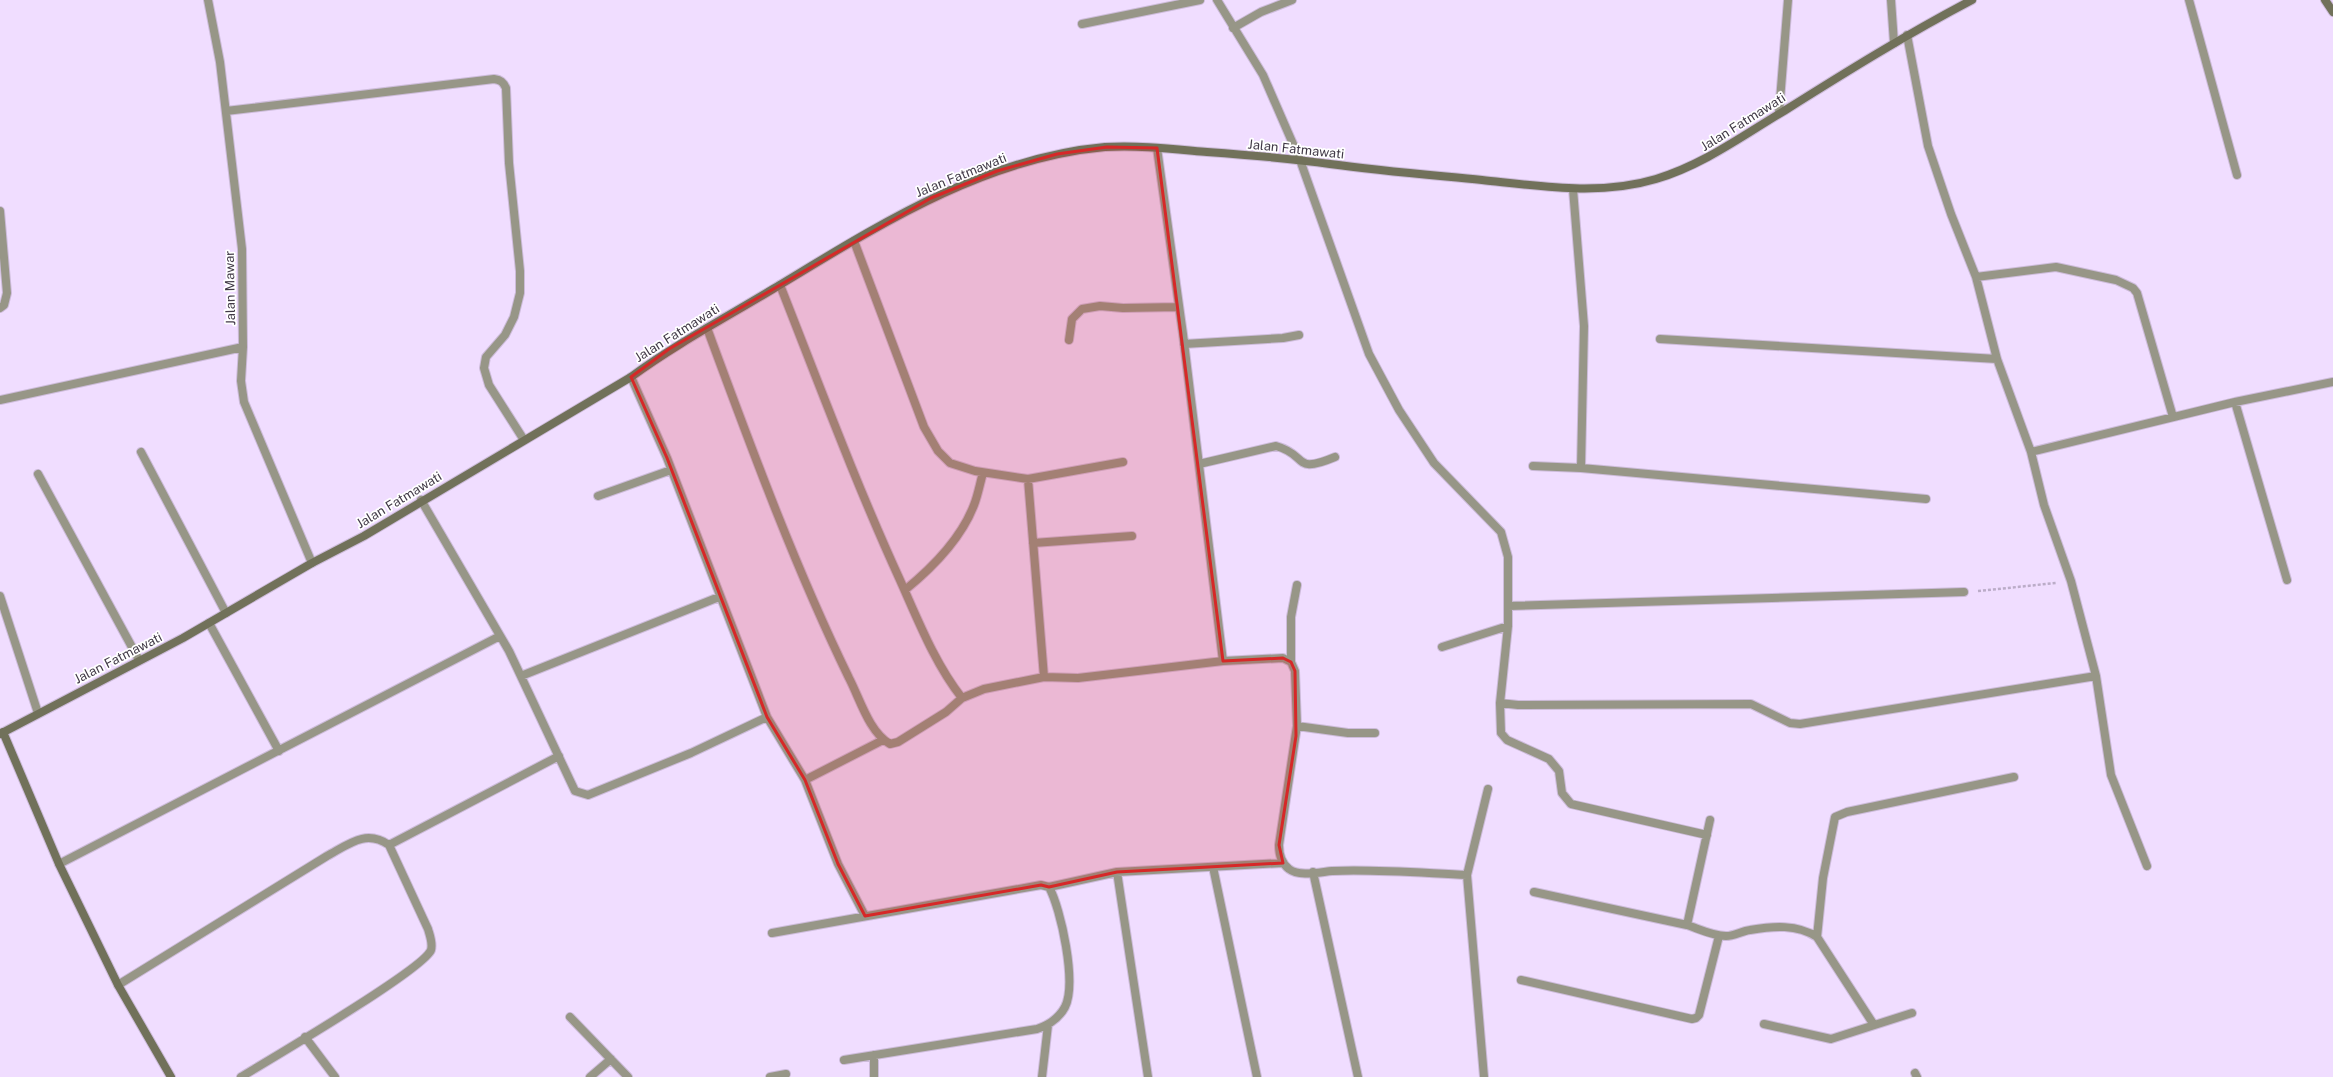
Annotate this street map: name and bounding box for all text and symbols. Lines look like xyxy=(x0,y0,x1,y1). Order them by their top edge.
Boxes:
street label: Jalan Fatmawati xyxy=(1698,90,1788,154)
street label: Jalan Fatmawati xyxy=(1247,136,1345,162)
street label: Jalan Fatmawati xyxy=(913,150,1009,200)
street label: Jalan Mawar xyxy=(222,251,238,325)
street label: Jalan Fatmawati xyxy=(632,301,722,365)
street label: Jalan Fatmawati xyxy=(354,469,444,531)
street label: Jalan Fatmawati xyxy=(71,629,165,687)

